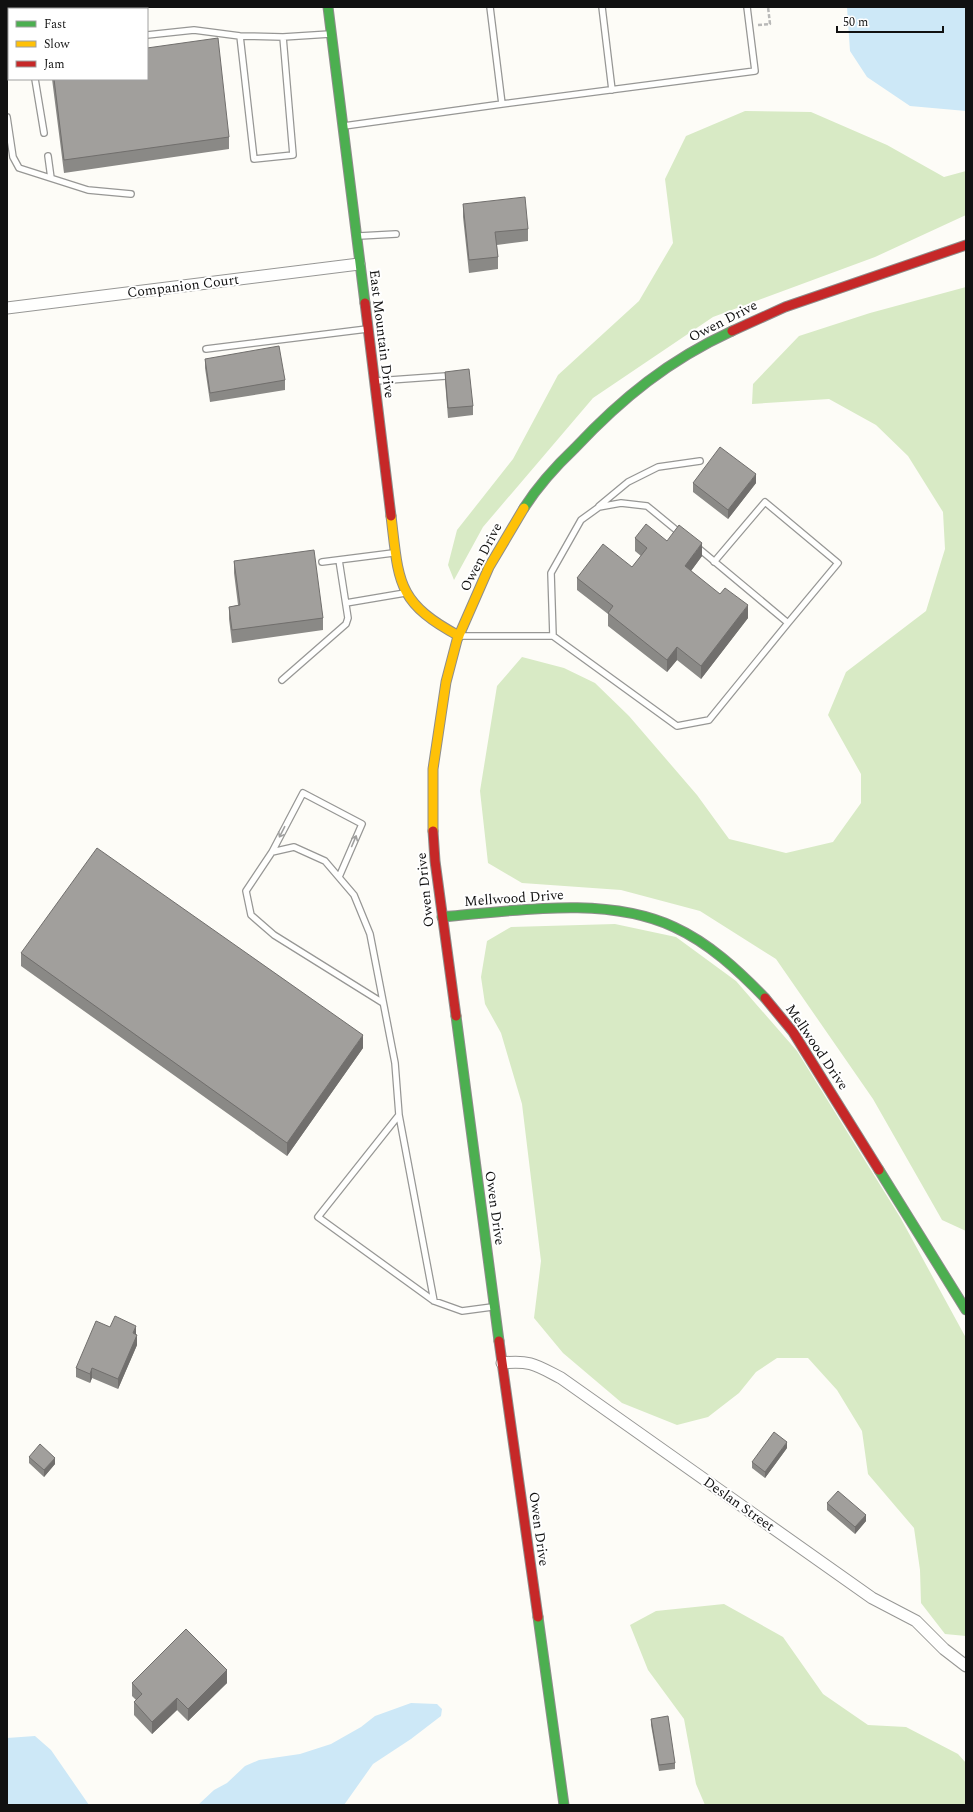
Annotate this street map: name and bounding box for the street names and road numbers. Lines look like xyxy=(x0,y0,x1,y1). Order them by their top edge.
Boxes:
street label: East Mountain Drive xyxy=(364,268,400,400)
street label: Companion Court xyxy=(126,269,240,303)
street label: Owen Drive xyxy=(685,295,761,347)
street label: Owen Drive xyxy=(455,519,507,595)
street label: Owen Drive xyxy=(411,851,439,928)
street label: Mellwood Drive xyxy=(463,884,565,912)
street label: Mellwood Drive xyxy=(780,1000,854,1094)
street label: Owen Drive xyxy=(479,1169,511,1247)
street label: Deslan Street xyxy=(699,1472,779,1536)
street label: Owen Drive xyxy=(523,1490,555,1568)

